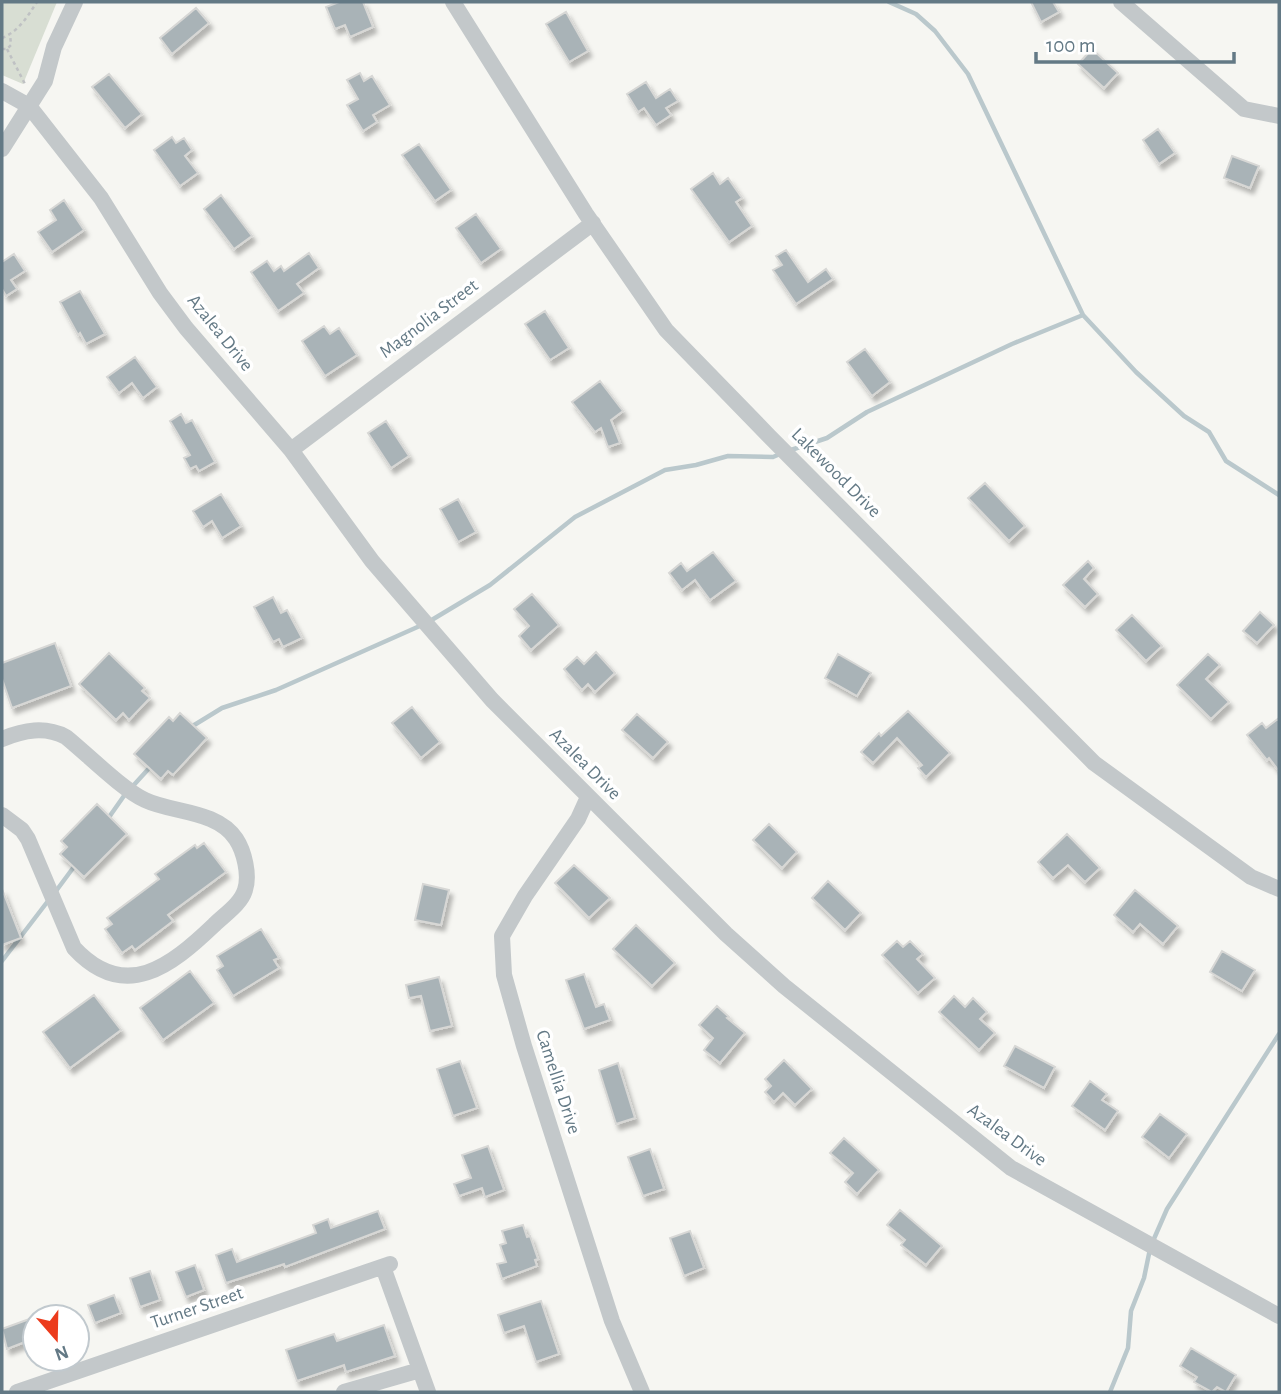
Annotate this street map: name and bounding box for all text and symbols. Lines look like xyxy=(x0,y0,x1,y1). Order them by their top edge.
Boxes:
scale bar xyxy=(1036,21,1234,65)
text: 100 m xyxy=(1046,35,1096,56)
street label: Magnolia Street xyxy=(376,276,482,362)
street label: Azalea Drive xyxy=(184,291,256,375)
street label: Lakewood Drive xyxy=(788,425,884,521)
street label: Azalea Drive xyxy=(546,725,624,803)
street label: Camellia Drive xyxy=(532,1028,584,1136)
street label: Azalea Drive xyxy=(964,1100,1050,1170)
street label: Turner Street xyxy=(148,1283,246,1333)
north arrow xyxy=(21,1303,91,1373)
text: N xyxy=(52,1341,71,1364)

